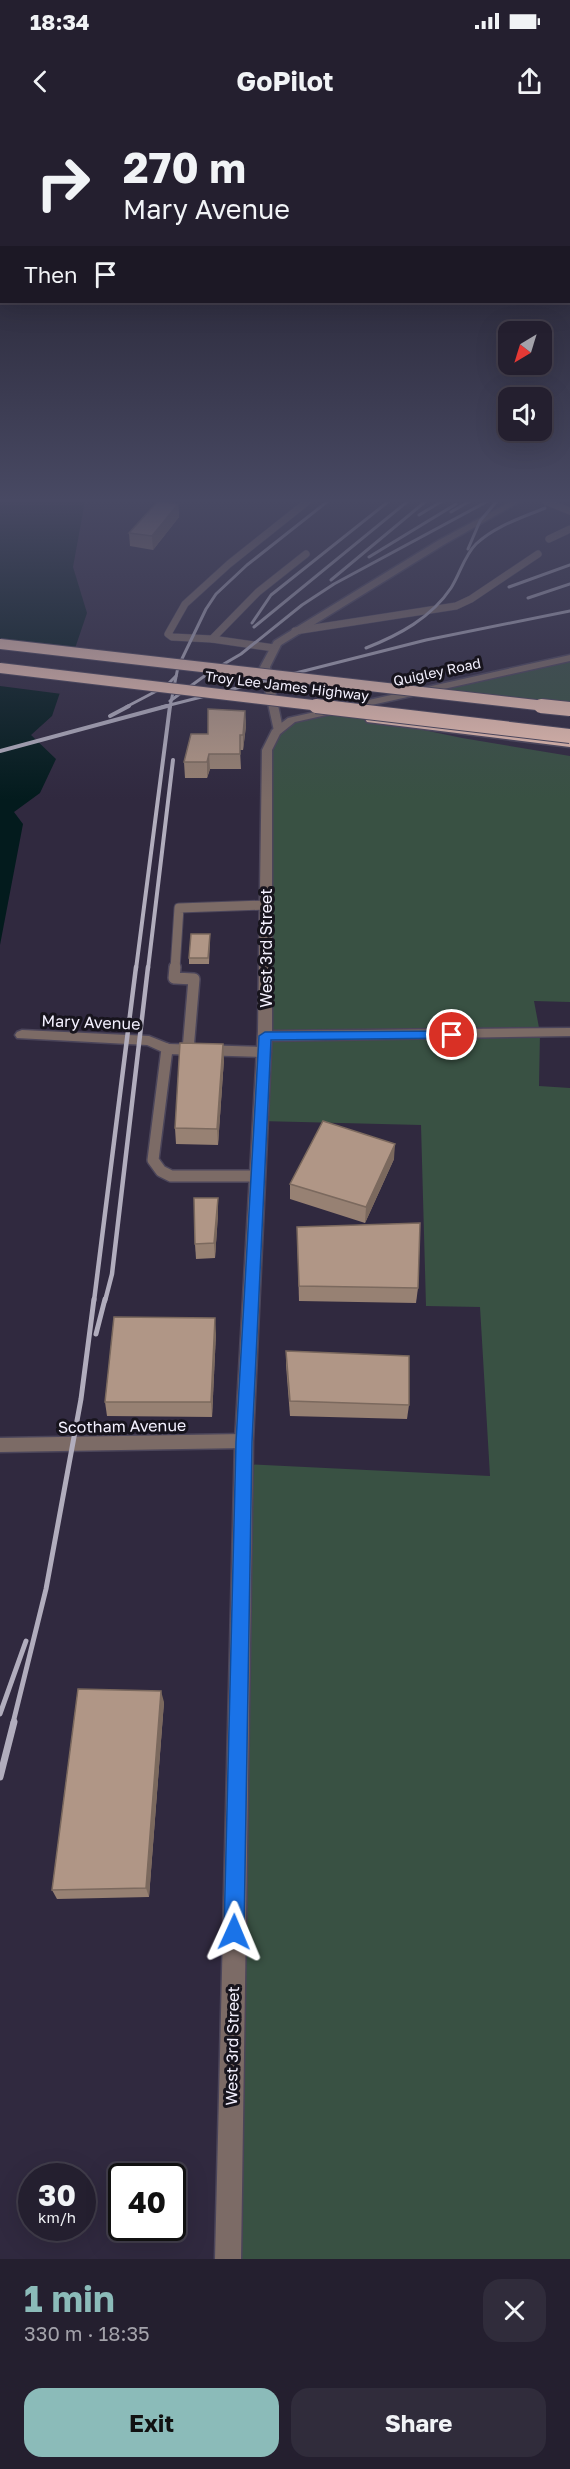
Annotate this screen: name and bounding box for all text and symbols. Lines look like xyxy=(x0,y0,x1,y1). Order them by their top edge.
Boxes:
text: 18:34 xyxy=(30,8,90,35)
icon: back xyxy=(24,65,57,98)
text: GoPilot xyxy=(236,65,334,97)
icon: share xyxy=(513,65,546,98)
text: 270 m xyxy=(123,142,246,192)
icon: right xyxy=(24,144,102,222)
text: Mary Avenue xyxy=(123,193,290,225)
icon: arrive xyxy=(89,258,122,291)
text: Then xyxy=(24,261,77,288)
north arrow xyxy=(498,321,552,375)
map controls xyxy=(498,321,552,441)
button: sound xyxy=(498,387,552,441)
street label: Quigley Road xyxy=(392,654,482,689)
street label: Troy Lee James Highway xyxy=(204,667,370,704)
street label: West 3rd Street xyxy=(256,888,276,1008)
pin xyxy=(426,1009,477,1060)
street label: Mary Avenue xyxy=(41,1010,141,1034)
icon: arrive xyxy=(435,1018,468,1051)
street label: Scotham Avenue xyxy=(58,1415,186,1437)
position arrow xyxy=(202,1900,266,1964)
street label: West 3rd Street xyxy=(221,1986,243,2106)
speed limit sign: 40 xyxy=(108,2163,186,2241)
text: 30 xyxy=(38,2177,76,2213)
text: km/h xyxy=(38,2208,76,2226)
text: 1 min xyxy=(24,2277,115,2320)
button: close xyxy=(483,2279,546,2342)
text: 330 m · 18:35 xyxy=(24,2321,150,2345)
button: Exit xyxy=(24,2388,279,2457)
button: Share xyxy=(291,2388,546,2457)

